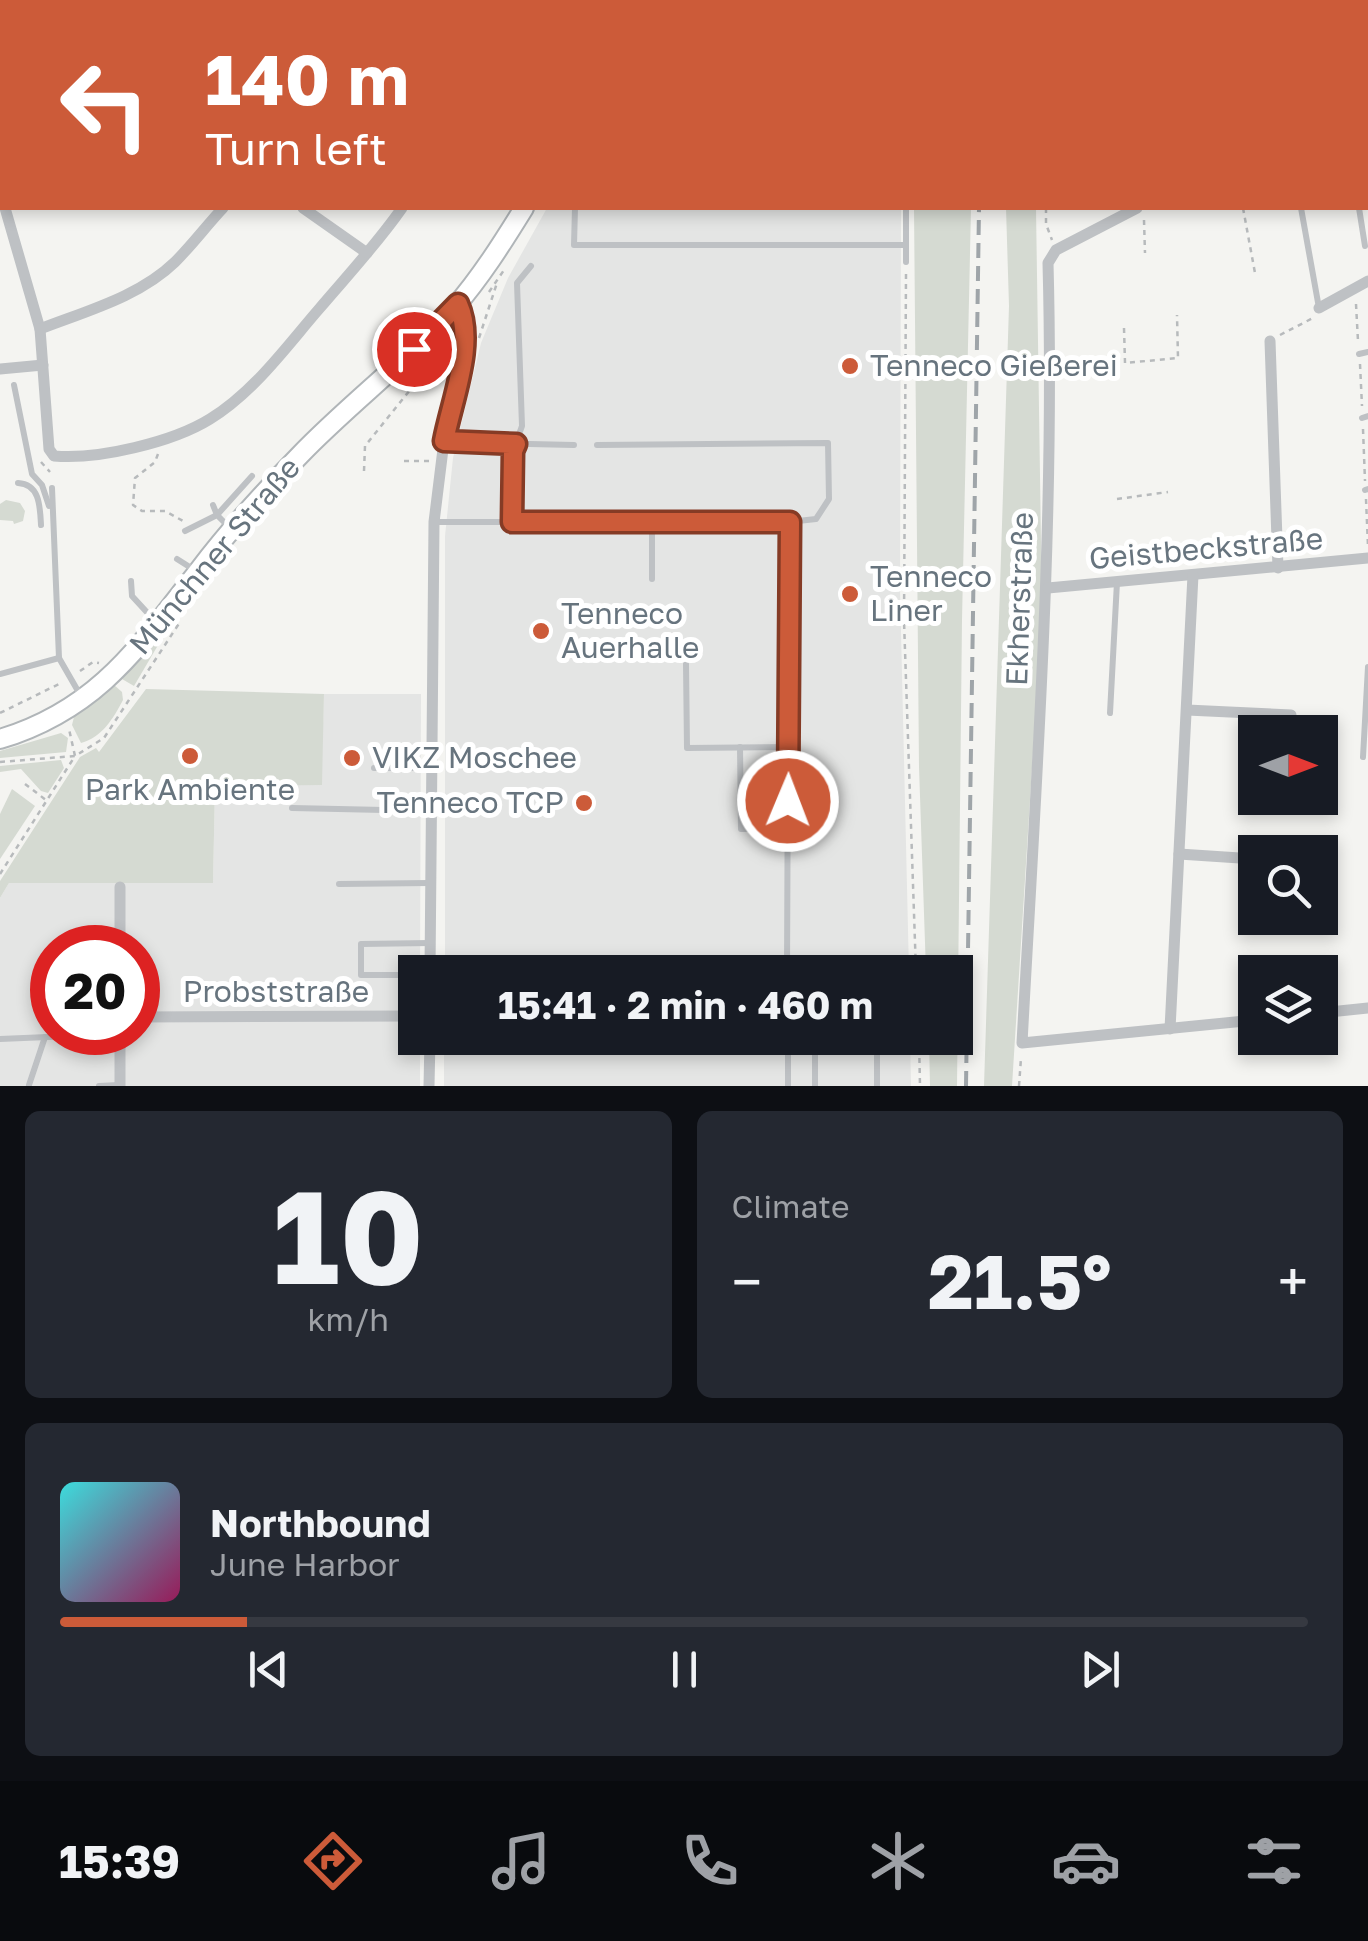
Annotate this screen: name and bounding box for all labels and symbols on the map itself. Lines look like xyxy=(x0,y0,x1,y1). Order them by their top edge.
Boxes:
pin xyxy=(372,307,457,392)
place label: Tenneco Gießerei xyxy=(870,347,1118,383)
marker: Tenneco Gießerei xyxy=(839,355,861,377)
street label: Münchner Straße xyxy=(121,450,307,661)
street label: Ekherstraße xyxy=(998,511,1040,686)
street label: Geistbeckstraße xyxy=(1087,520,1324,576)
place label: Tenneco Liner xyxy=(870,558,992,628)
marker: Tenneco Liner xyxy=(839,583,861,605)
place label: Tenneco Auerhalle xyxy=(561,595,699,665)
marker: Tenneco Auerhalle xyxy=(530,620,552,642)
north arrow xyxy=(1238,715,1338,815)
place label: VIKZ Moschee xyxy=(372,739,577,775)
marker: Park Ambiente xyxy=(179,745,201,767)
marker: VIKZ Moschee xyxy=(341,747,363,769)
position arrow xyxy=(736,749,840,853)
place label: Park Ambiente xyxy=(85,771,295,807)
place label: Tenneco TCP xyxy=(377,784,564,820)
marker: Tenneco TCP xyxy=(573,792,595,814)
speed limit sign: 20 xyxy=(30,925,160,1055)
street label: Probststraße xyxy=(183,973,369,1009)

